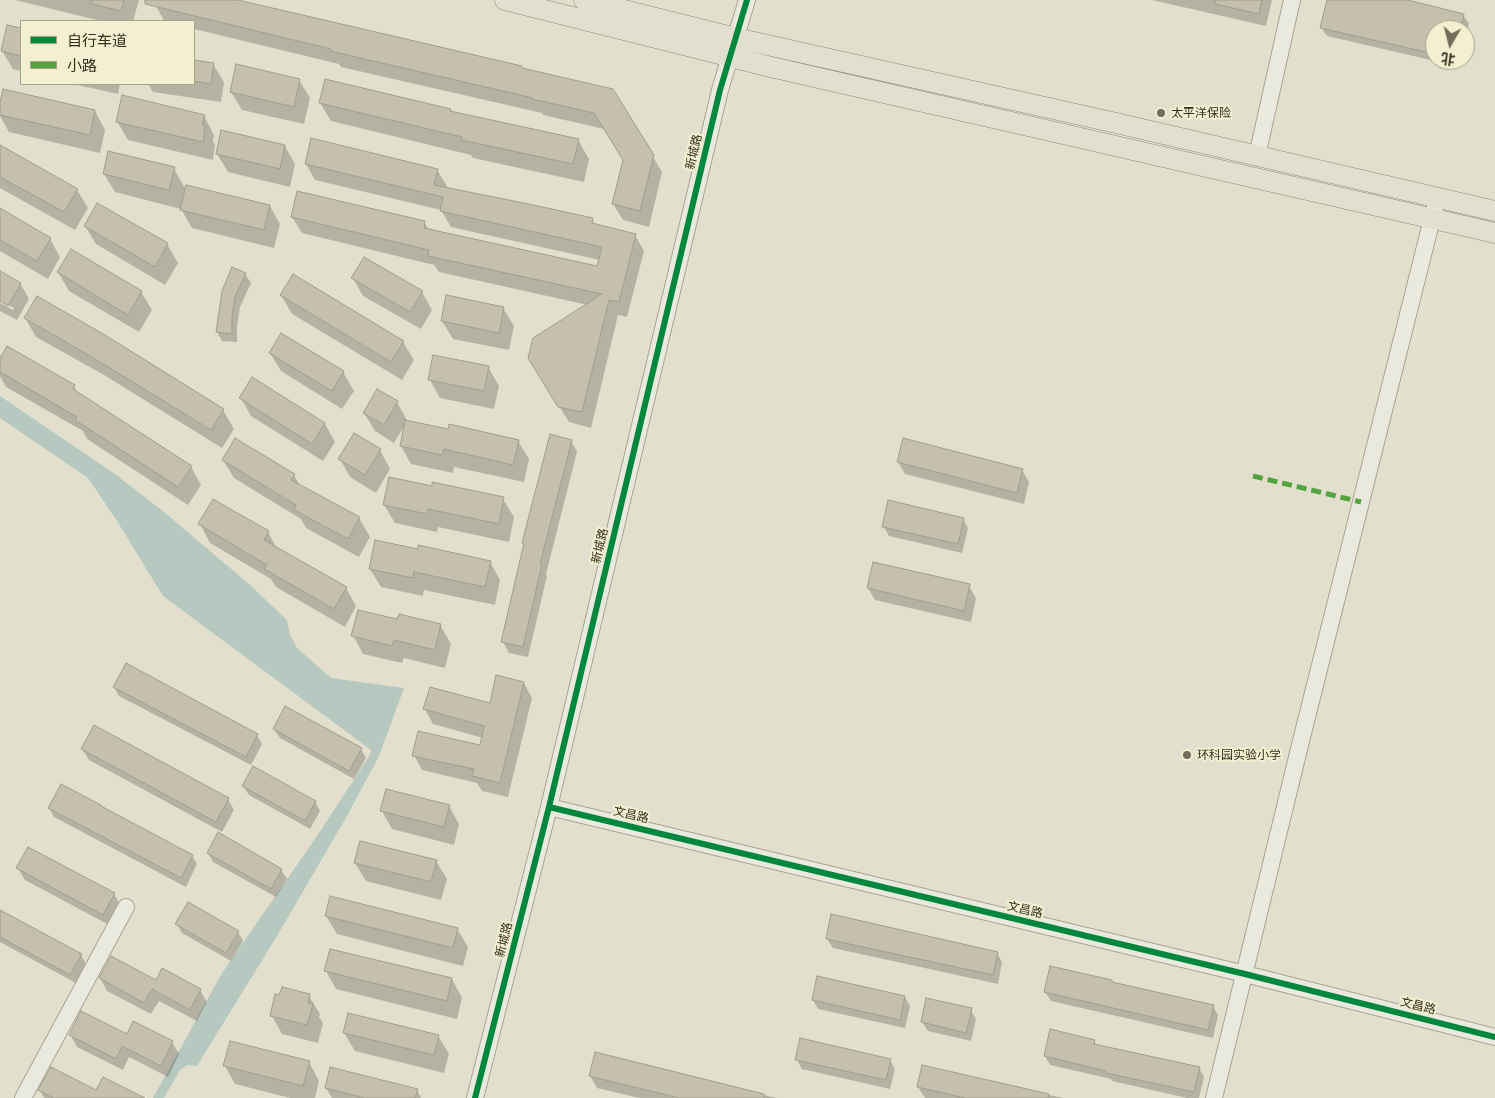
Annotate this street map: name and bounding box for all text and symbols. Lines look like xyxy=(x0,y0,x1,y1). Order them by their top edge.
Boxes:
legend xyxy=(20,20,195,85)
north arrow xyxy=(1425,20,1475,70)
text: 自行车道 xyxy=(67,33,127,49)
text: 北 xyxy=(1440,50,1456,68)
text: 小路 xyxy=(67,58,97,74)
place label: 太平洋保险 xyxy=(1171,106,1231,120)
marker: 太平洋保险 xyxy=(1155,107,1167,119)
street label: 新城路 xyxy=(683,133,705,171)
street label: 新城路 xyxy=(589,527,611,565)
place label: 环科园实验小学 xyxy=(1197,748,1281,762)
marker: 环科园实验小学 xyxy=(1181,749,1193,761)
street label: 文昌路 xyxy=(612,804,650,826)
street label: 文昌路 xyxy=(1006,899,1044,921)
street label: 新城路 xyxy=(493,921,515,959)
street label: 文昌路 xyxy=(1399,995,1437,1017)

